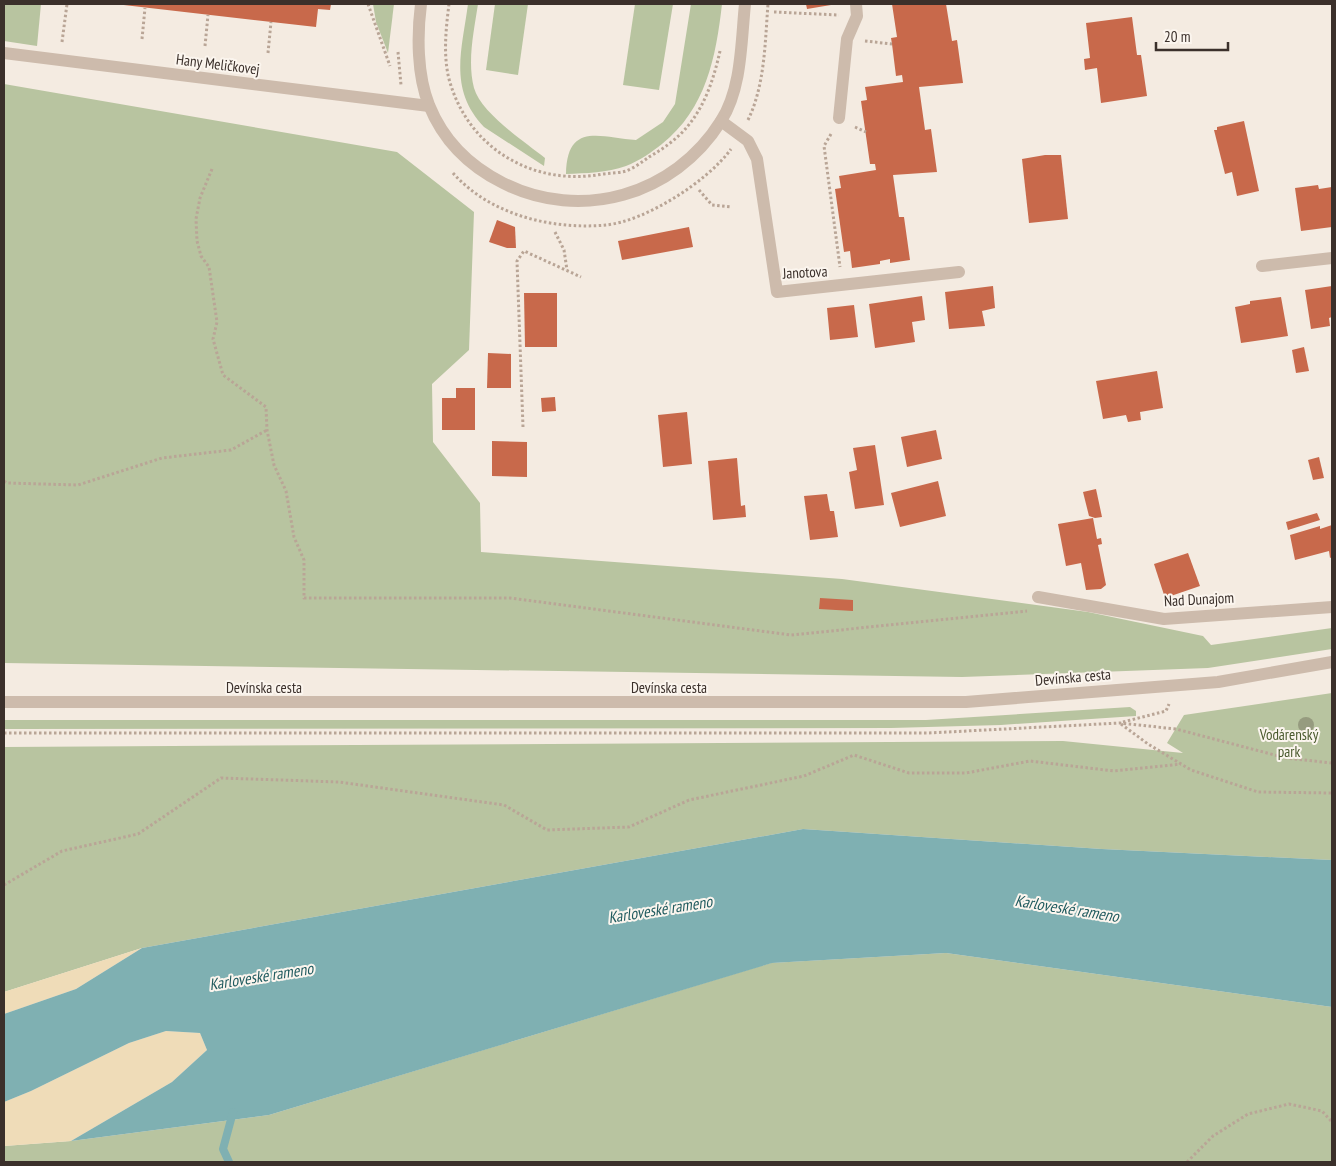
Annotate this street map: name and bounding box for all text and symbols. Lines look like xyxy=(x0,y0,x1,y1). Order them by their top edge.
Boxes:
scale bar xyxy=(1156,20,1228,52)
text: 20 m xyxy=(1164,27,1190,46)
street label: Hany Meličkovej xyxy=(175,49,261,79)
street label: Janotova xyxy=(781,261,828,283)
street label: Nad Dunajom xyxy=(1163,588,1235,610)
street label: Devínska cesta xyxy=(1034,664,1112,690)
street label: Devínska cesta xyxy=(226,678,302,697)
street label: Devínska cesta xyxy=(631,678,707,697)
park label: Vodárenský park xyxy=(1259,725,1319,761)
water label: Karloveské rameno xyxy=(1014,890,1121,926)
water label: Karloveské rameno xyxy=(607,891,714,927)
water label: Karloveské rameno xyxy=(208,958,315,994)

